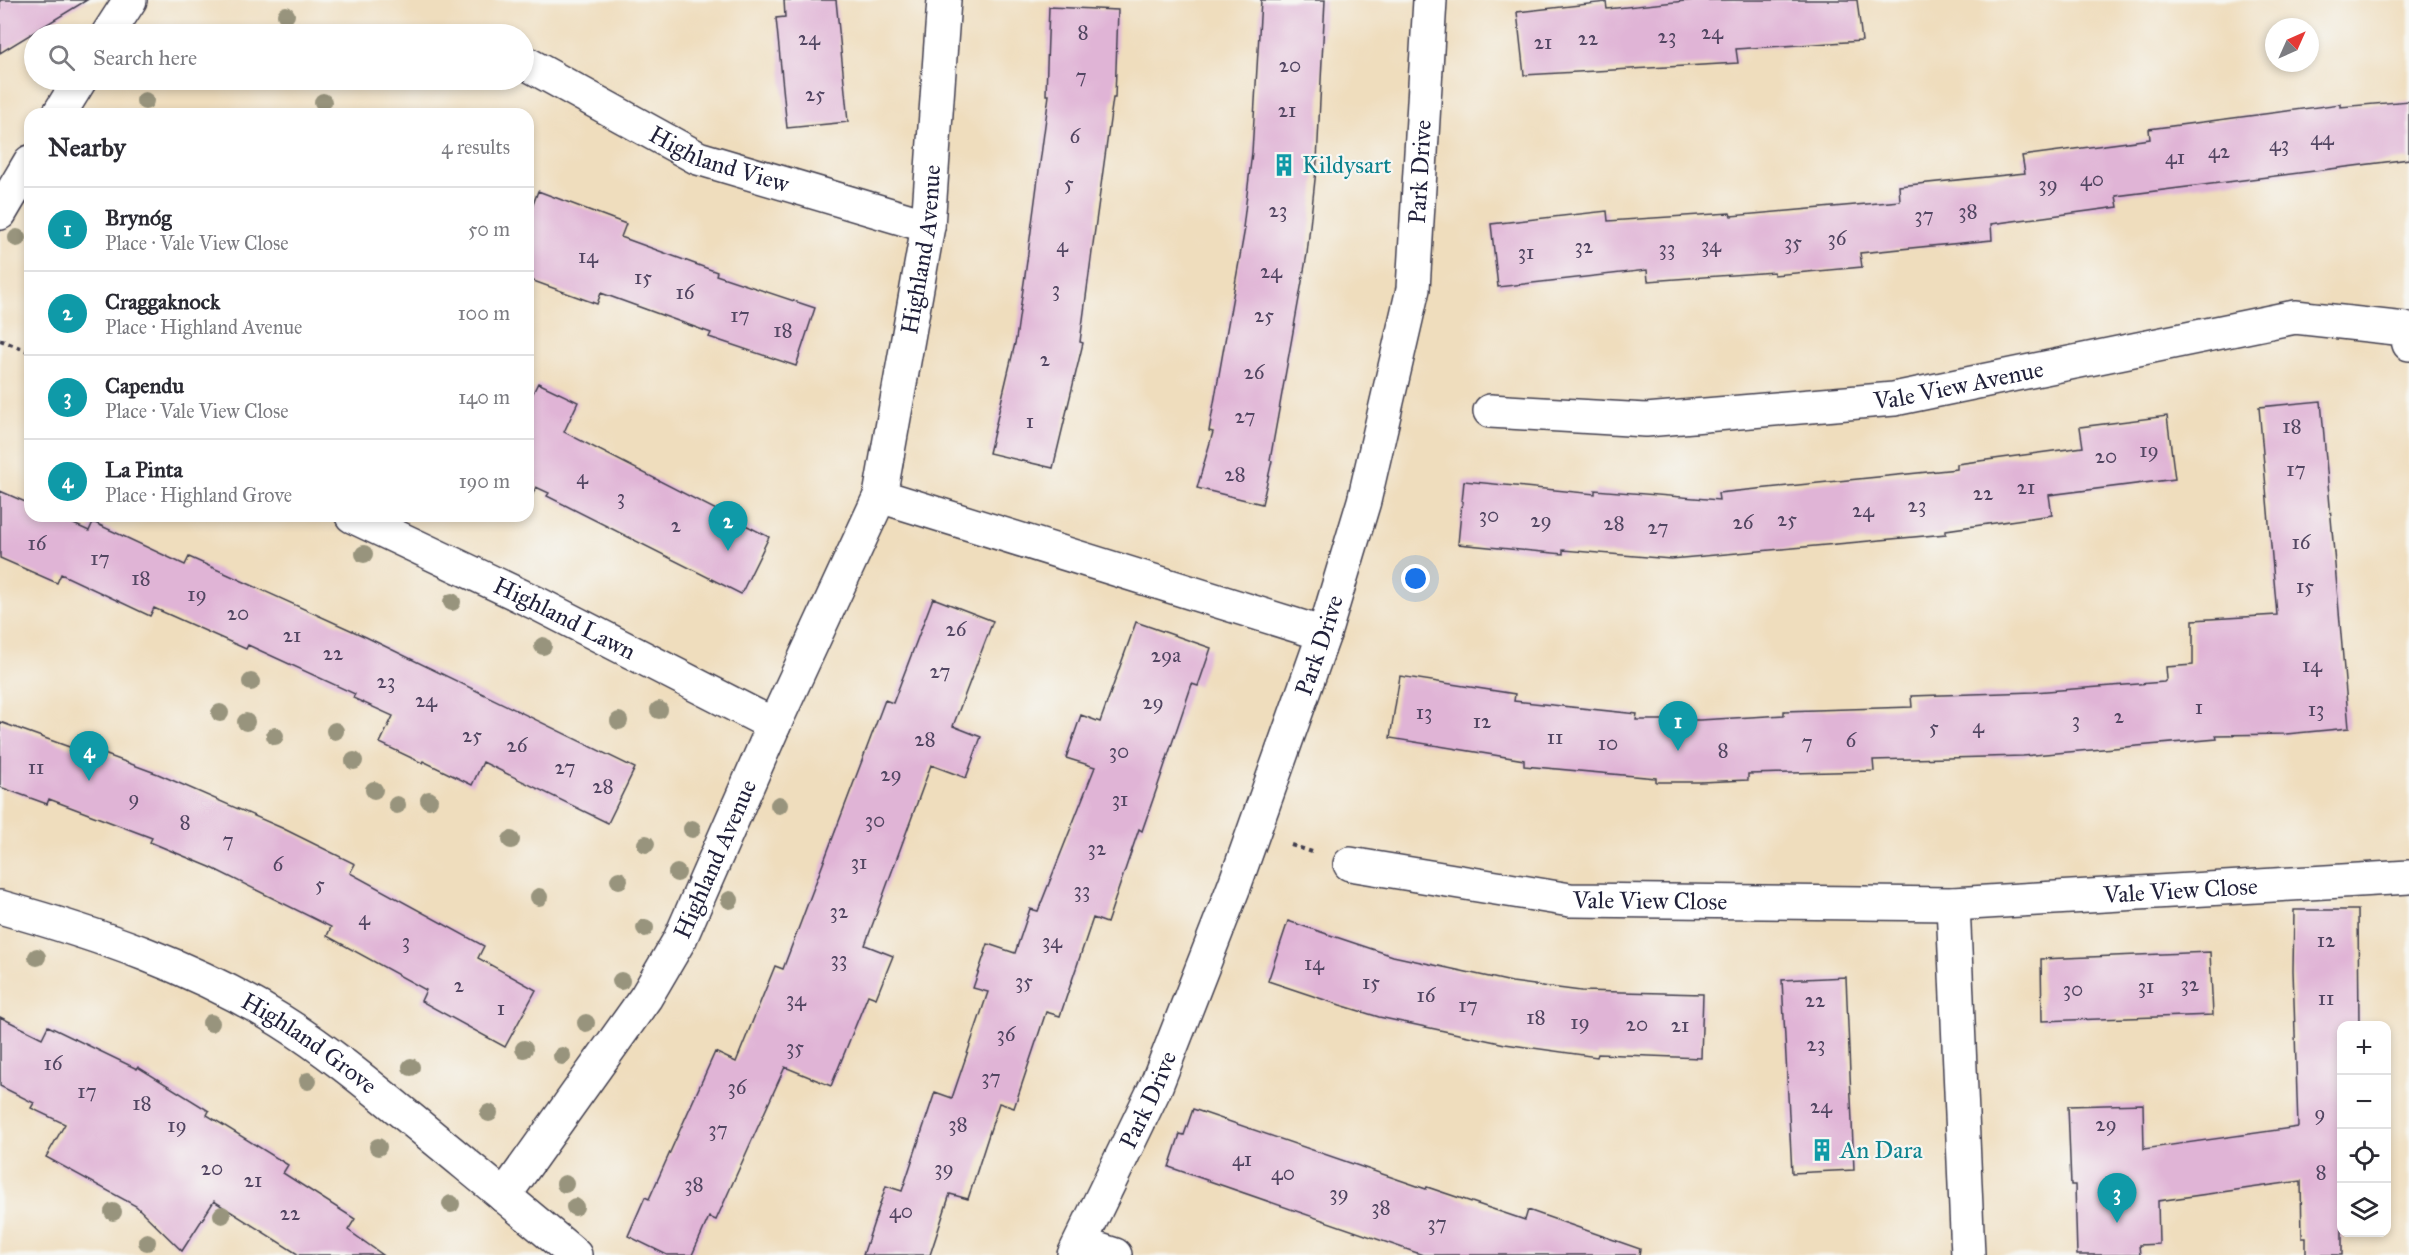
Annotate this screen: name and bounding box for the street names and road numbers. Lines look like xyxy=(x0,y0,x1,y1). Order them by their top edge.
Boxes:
street label: Highland View xyxy=(644,119,794,199)
street label: Park Drive xyxy=(1402,119,1438,225)
street label: Highland Avenue xyxy=(894,164,947,336)
street label: Vale View Avenue xyxy=(1871,354,2046,416)
street label: Highland Lawn xyxy=(489,570,641,667)
street label: Park Drive xyxy=(1288,591,1350,699)
street label: Highland Avenue xyxy=(667,775,763,943)
street label: Vale View Close xyxy=(2102,871,2259,910)
street label: Vale View Close xyxy=(1572,885,1727,917)
street label: Highland Grove xyxy=(236,986,383,1101)
street label: Park Drive xyxy=(1113,1047,1183,1154)

